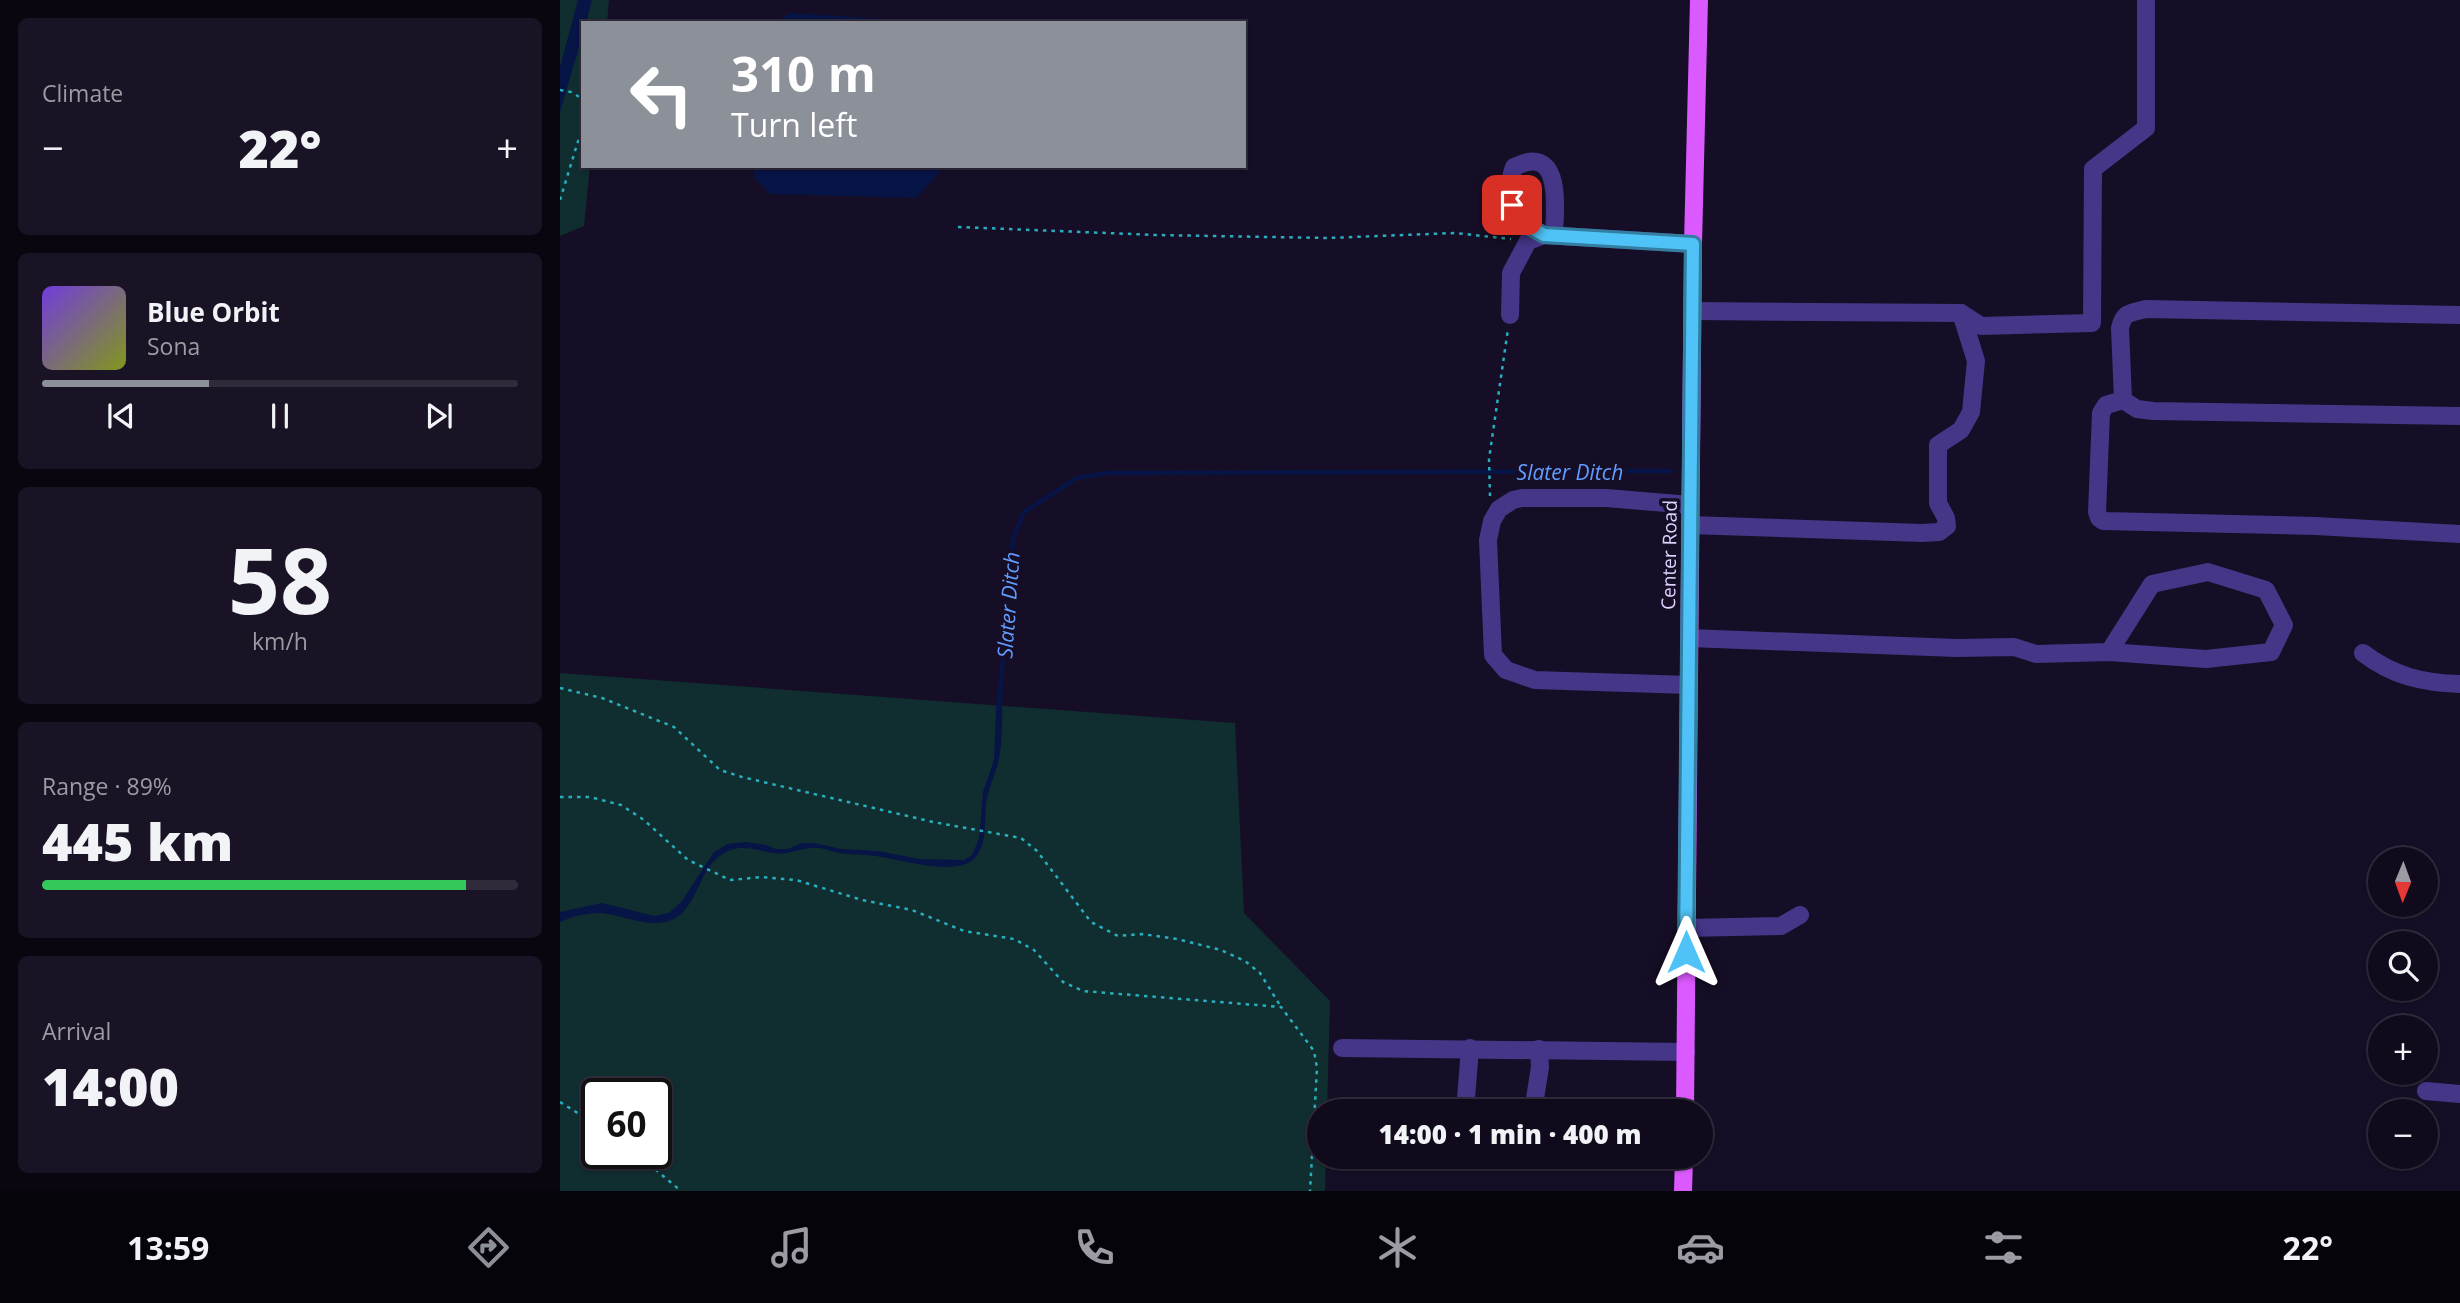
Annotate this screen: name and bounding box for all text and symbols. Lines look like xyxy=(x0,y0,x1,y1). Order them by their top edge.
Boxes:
text: 310 m xyxy=(731,40,876,106)
icon: left xyxy=(616,49,707,140)
text: Climate xyxy=(42,77,123,109)
text: Turn left xyxy=(731,103,857,146)
text: 22° xyxy=(239,112,321,183)
text: − xyxy=(42,121,64,173)
text: + xyxy=(496,121,518,173)
pin xyxy=(1482,175,1542,235)
icon: arrive xyxy=(1493,186,1531,224)
text: Blue Orbit xyxy=(147,294,280,330)
text: Sona xyxy=(147,330,200,362)
icon: previous xyxy=(102,397,140,435)
icon: pause xyxy=(261,397,299,435)
icon: next xyxy=(420,397,458,435)
water label: Slater Ditch xyxy=(1517,458,1623,486)
street label: Center Road xyxy=(1655,500,1683,610)
text: 58 xyxy=(228,517,332,641)
water label: Slater Ditch xyxy=(990,551,1026,659)
text: km/h xyxy=(252,625,308,657)
text: Range · 89% xyxy=(42,770,172,802)
text: 445 km xyxy=(42,805,233,876)
north arrow xyxy=(2368,847,2438,917)
map controls xyxy=(2368,847,2438,1169)
position arrow xyxy=(1649,915,1723,989)
button: search xyxy=(2368,931,2438,1001)
text: Arrival xyxy=(42,1015,111,1047)
button: + xyxy=(2368,1015,2438,1085)
text: 14:00 xyxy=(42,1050,179,1121)
speed limit sign: 60 xyxy=(581,1078,672,1169)
button: − xyxy=(2368,1099,2438,1169)
text: 14:00 · 1 min · 400 m xyxy=(1379,1116,1641,1152)
icon: directions xyxy=(464,1223,513,1272)
icon: music xyxy=(767,1223,816,1272)
icon: phone xyxy=(1070,1223,1119,1272)
icon: climate xyxy=(1373,1223,1422,1272)
icon: car xyxy=(1676,1223,1725,1272)
icon: filters xyxy=(1979,1223,2028,1272)
text: 13:59 xyxy=(127,1226,209,1269)
text: 22° xyxy=(2283,1226,2333,1269)

